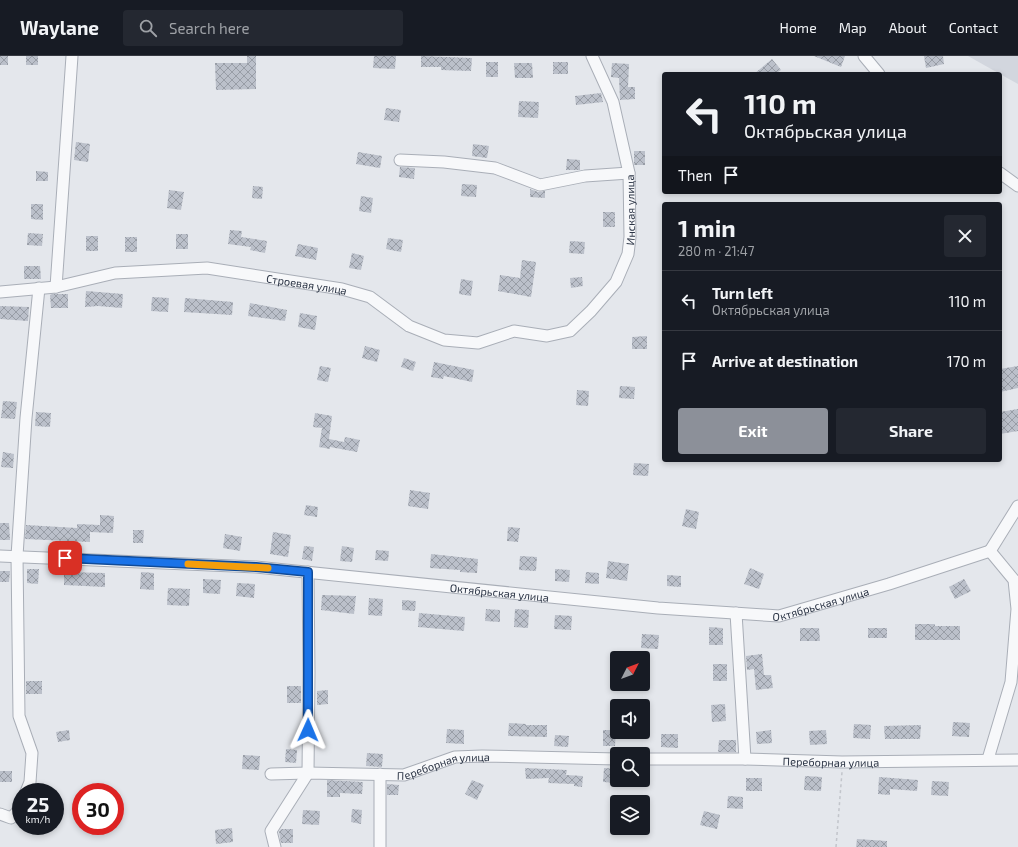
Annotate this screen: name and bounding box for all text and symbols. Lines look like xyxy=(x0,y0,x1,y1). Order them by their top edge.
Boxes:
search box xyxy=(123,10,403,46)
text: Waylane xyxy=(20,16,99,39)
icon: search xyxy=(137,17,159,39)
text: Search here xyxy=(169,19,250,37)
text: Home xyxy=(780,19,817,36)
text: Map xyxy=(839,19,867,36)
text: About xyxy=(889,19,927,36)
text: Contact xyxy=(949,19,998,36)
text: 110 m xyxy=(744,86,817,120)
icon: left xyxy=(678,88,730,140)
text: Октябрьская улица xyxy=(744,120,907,142)
icon: arrive xyxy=(720,164,742,186)
text: Then xyxy=(678,166,712,184)
street label: Инская улица xyxy=(623,174,637,246)
text: 1 min xyxy=(678,213,736,242)
button: close xyxy=(944,215,986,257)
text: 280 m · 21:47 xyxy=(678,243,754,259)
street label: Строевая улица xyxy=(265,271,349,297)
text: Turn left xyxy=(712,284,773,302)
icon: left xyxy=(678,290,700,312)
text: 110 m xyxy=(949,292,986,310)
text: Октябрьская улица xyxy=(712,302,830,318)
icon: arrive xyxy=(678,350,700,372)
text: Arrive at destination xyxy=(712,352,858,370)
text: 170 m xyxy=(947,352,986,370)
button: Exit xyxy=(678,408,828,454)
button: Share xyxy=(836,408,986,454)
pin xyxy=(48,541,82,575)
icon: arrive xyxy=(54,547,76,569)
street label: Октябрьская улица xyxy=(449,580,550,603)
street label: Октябрьская улица xyxy=(772,584,870,623)
north arrow xyxy=(610,651,650,691)
map controls xyxy=(610,651,650,835)
button: sound xyxy=(610,699,650,739)
position arrow xyxy=(287,709,329,751)
button: search xyxy=(610,747,650,787)
street label: Переборная улица xyxy=(397,749,490,782)
street label: Переборная улица xyxy=(783,754,879,769)
speed limit sign: 30 xyxy=(72,783,124,835)
text: 25 xyxy=(27,792,49,816)
button: layers xyxy=(610,795,650,835)
text: km/h xyxy=(26,813,50,825)

